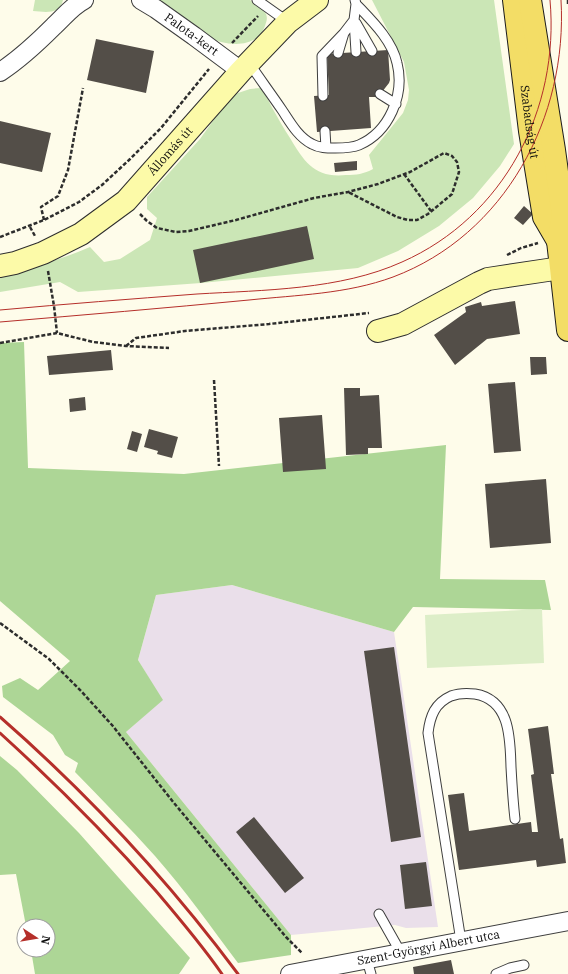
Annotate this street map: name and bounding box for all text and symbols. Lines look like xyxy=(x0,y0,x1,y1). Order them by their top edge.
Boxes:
street label: Palota-kert xyxy=(162,10,221,59)
street label: Szabadság út xyxy=(517,84,542,160)
street label: Állomás út xyxy=(144,123,195,178)
north arrow xyxy=(16,918,56,958)
street label: Szent-Györgyi Albert utca xyxy=(356,926,502,968)
text: N xyxy=(38,934,54,946)

